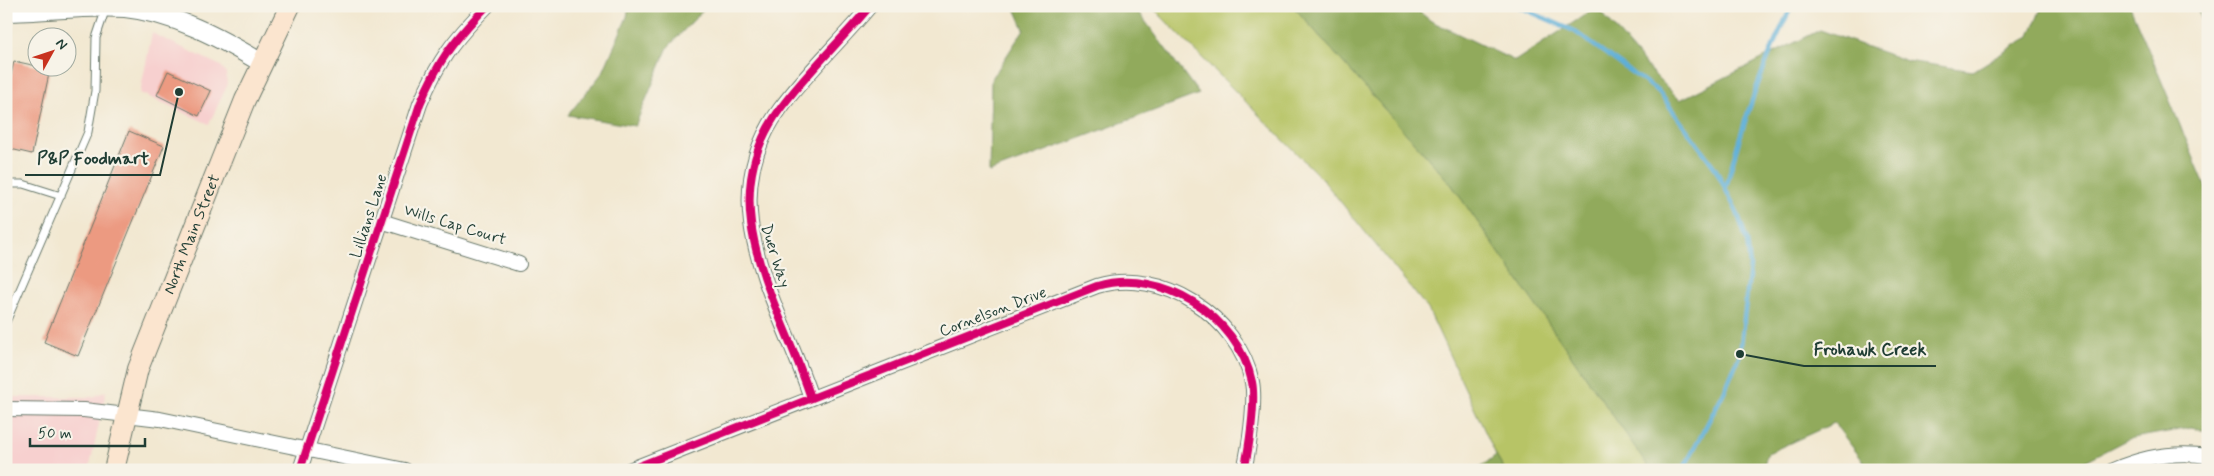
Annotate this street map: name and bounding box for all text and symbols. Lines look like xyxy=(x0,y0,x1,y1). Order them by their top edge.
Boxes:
north arrow xyxy=(28,28,78,78)
text: N xyxy=(51,35,71,54)
callout: P&P Foodmart xyxy=(25,142,160,175)
text: P&P Foodmart xyxy=(37,147,149,171)
street label: North Main Street xyxy=(158,171,225,297)
street label: Lillians Lane xyxy=(345,171,393,261)
street label: Wills Cap Court xyxy=(401,199,509,251)
street label: Duer Way xyxy=(755,222,795,290)
street label: Cornelson Drive xyxy=(936,282,1050,342)
callout: Frohawk Creek xyxy=(1804,333,1936,366)
text: Frohawk Creek xyxy=(1814,338,1926,362)
scale bar xyxy=(30,416,145,448)
text: 50 m xyxy=(38,424,72,444)

